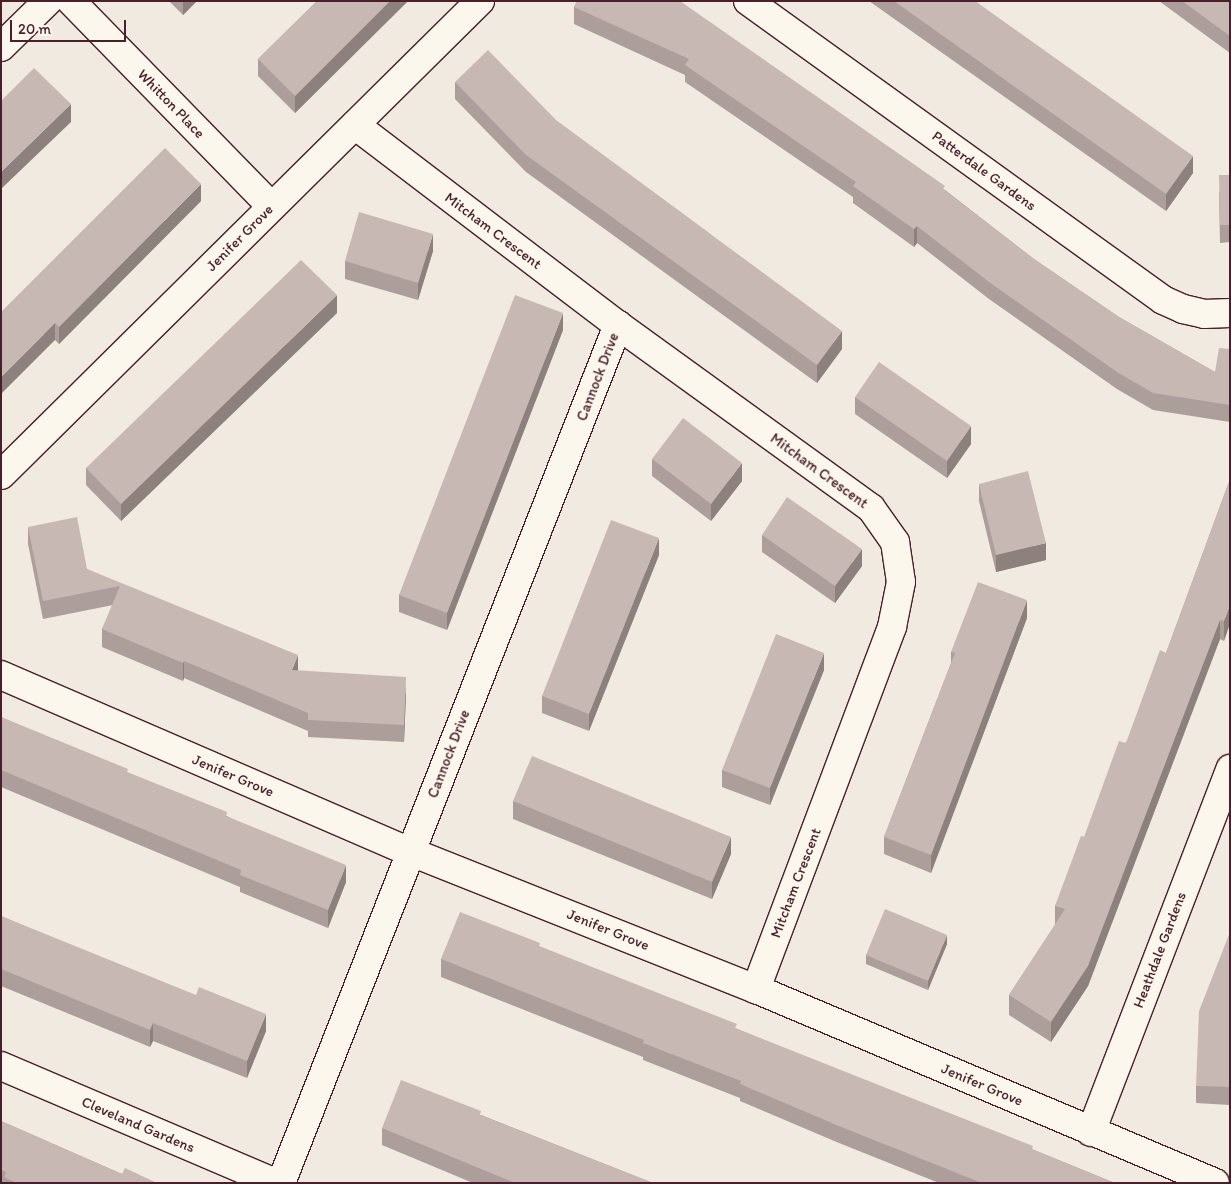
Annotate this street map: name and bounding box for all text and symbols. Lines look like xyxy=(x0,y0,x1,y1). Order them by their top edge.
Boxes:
scale bar xyxy=(12,10,129,42)
text: 20 m xyxy=(18,20,51,38)
street label: Whitton Place xyxy=(134,66,208,142)
street label: Patterdale Gardens xyxy=(928,127,1040,215)
street label: Mitcham Crescent xyxy=(441,189,545,273)
street label: Jenifer Grove xyxy=(203,201,277,275)
street label: Cannock Drive xyxy=(573,330,623,424)
street label: Mitcham Crescent xyxy=(766,429,872,513)
street label: Cannock Drive xyxy=(424,707,474,801)
street label: Jenifer Grove xyxy=(189,751,277,801)
street label: Mitcham Crescent xyxy=(767,825,825,941)
street label: Heathdale Gardens xyxy=(1129,889,1191,1011)
street label: Jenifer Grove xyxy=(564,905,652,955)
street label: Jenifer Grove xyxy=(938,1060,1026,1110)
street label: Cleveland Gardens xyxy=(79,1093,197,1157)

